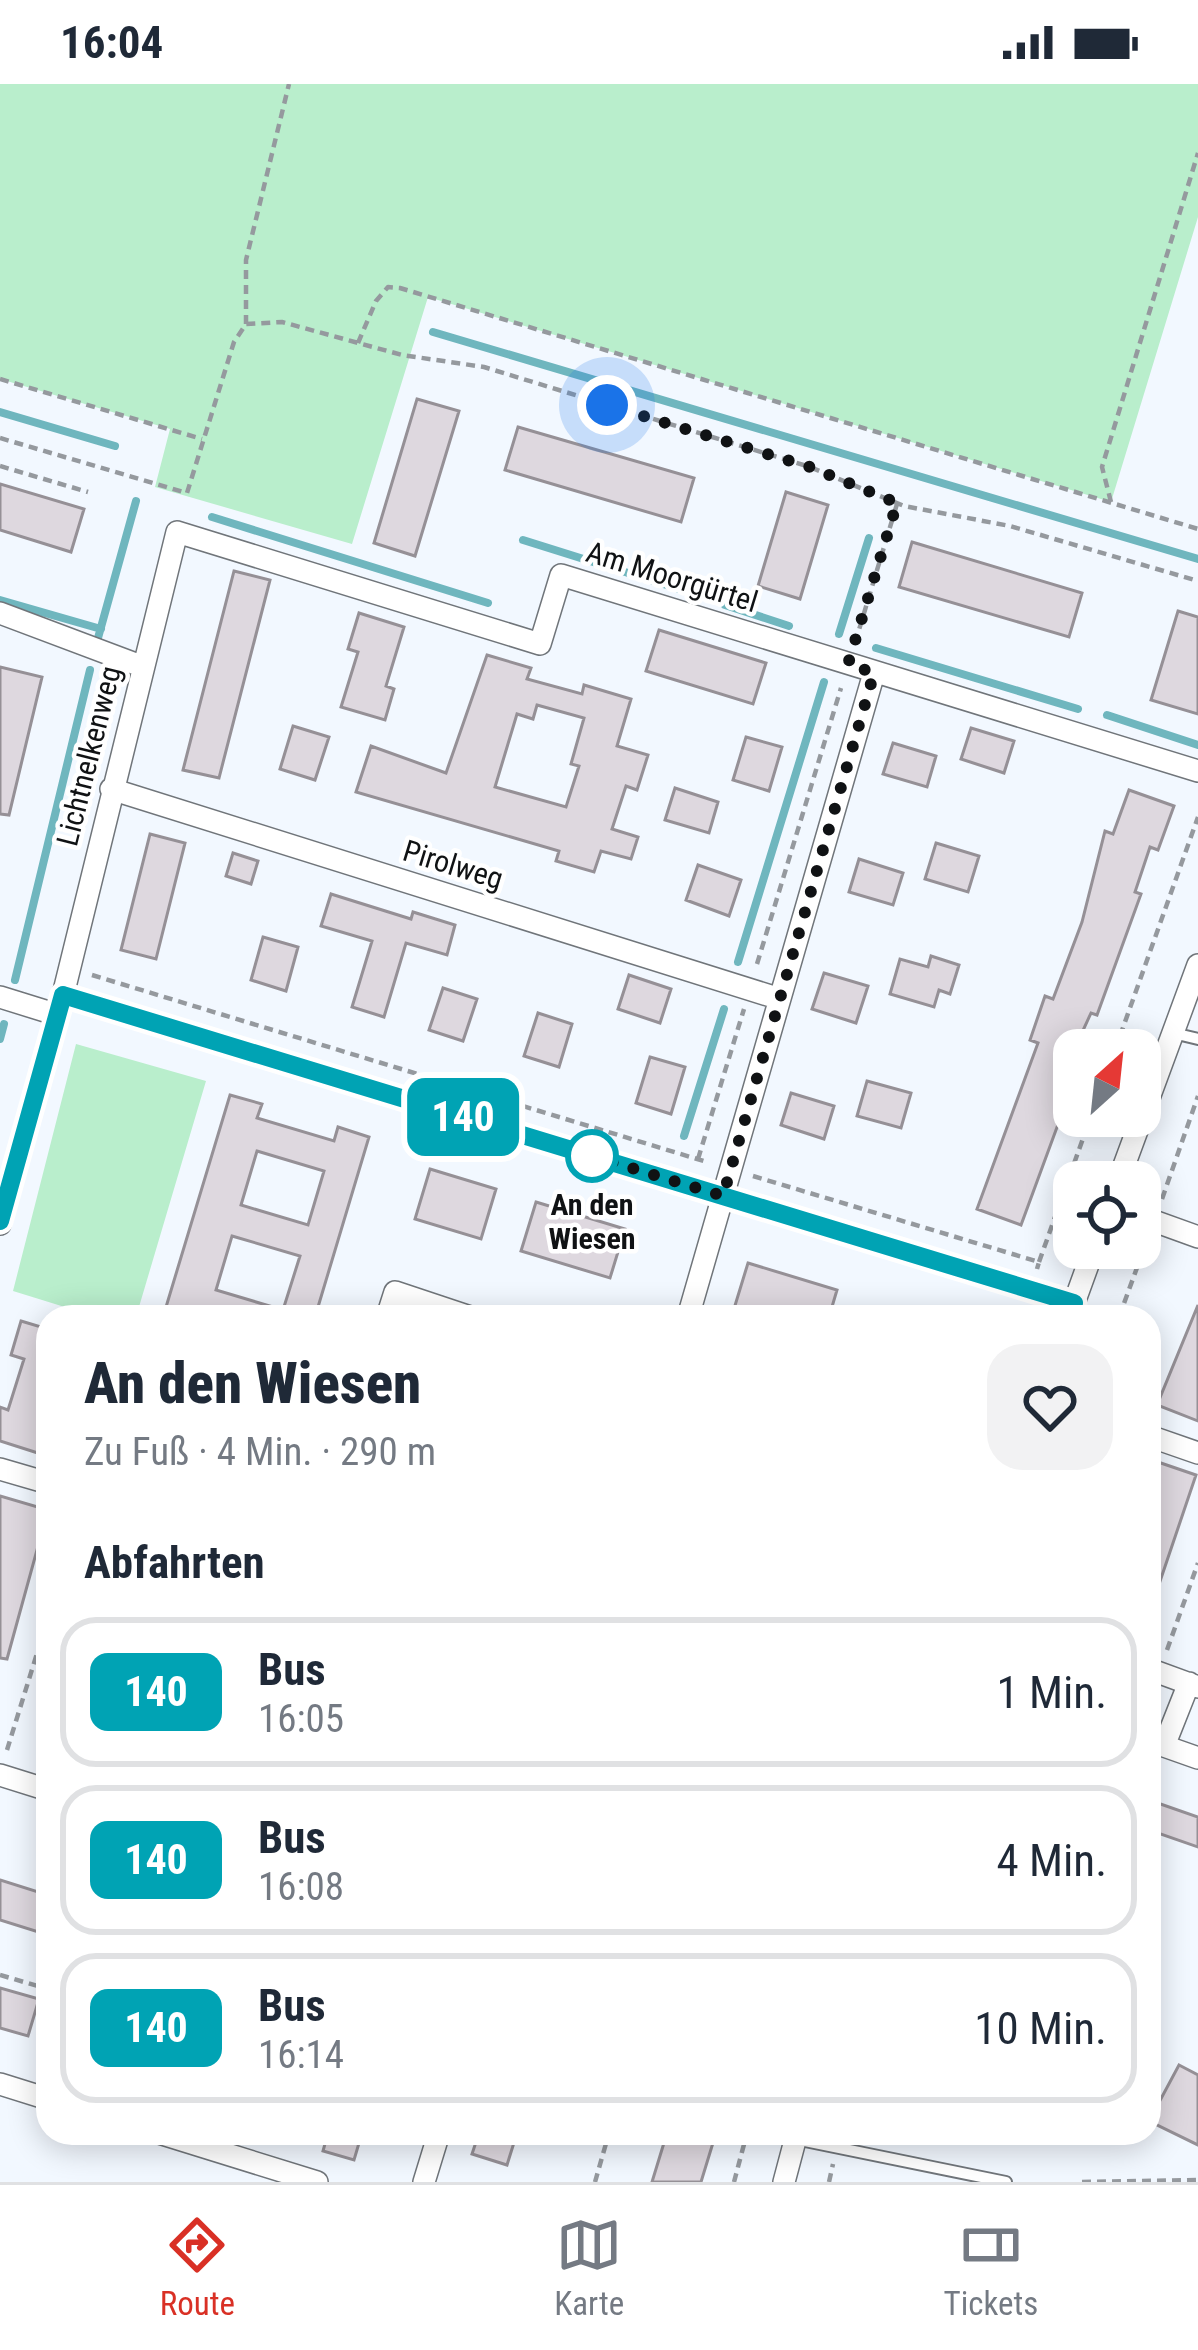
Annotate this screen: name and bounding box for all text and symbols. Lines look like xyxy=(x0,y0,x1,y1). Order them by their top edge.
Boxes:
text: 16:04 xyxy=(60,16,163,69)
your location xyxy=(577,375,637,435)
street label: Am Moorgürtel xyxy=(582,534,762,619)
street label: Lichtnelkenweg xyxy=(49,662,128,849)
street label: Pirolweg xyxy=(399,833,507,896)
north arrow xyxy=(1053,1029,1161,1137)
map controls xyxy=(1053,1029,1161,1269)
line badge: 140 xyxy=(394,1078,532,1156)
text: 140 xyxy=(431,1092,495,1141)
marker: An den Wiesen xyxy=(567,1131,617,1181)
button: locate xyxy=(1053,1161,1161,1269)
place label: An den Wiesen xyxy=(548,1187,636,1256)
button: heart xyxy=(987,1344,1113,1470)
text: An den Wiesen xyxy=(84,1350,421,1417)
text: Zu Fuß · 4 Min. · 290 m xyxy=(84,1429,436,1475)
text: Abfahrten xyxy=(84,1536,265,1589)
text: Bus xyxy=(258,1643,326,1696)
text: 1 Min. xyxy=(996,1666,1107,1719)
text: 140 xyxy=(124,1667,188,1716)
text: 16:05 xyxy=(258,1696,344,1742)
text: Bus xyxy=(258,1811,326,1864)
text: 4 Min. xyxy=(996,1834,1107,1887)
text: 140 xyxy=(124,1835,188,1884)
text: 16:08 xyxy=(258,1864,344,1910)
text: Bus xyxy=(258,1979,326,2032)
text: 10 Min. xyxy=(974,2002,1107,2055)
text: 140 xyxy=(124,2003,188,2052)
text: 16:14 xyxy=(258,2032,344,2078)
tab: Route xyxy=(160,2212,235,2323)
tab: Karte xyxy=(554,2212,624,2323)
tab: Tickets xyxy=(943,2212,1038,2323)

